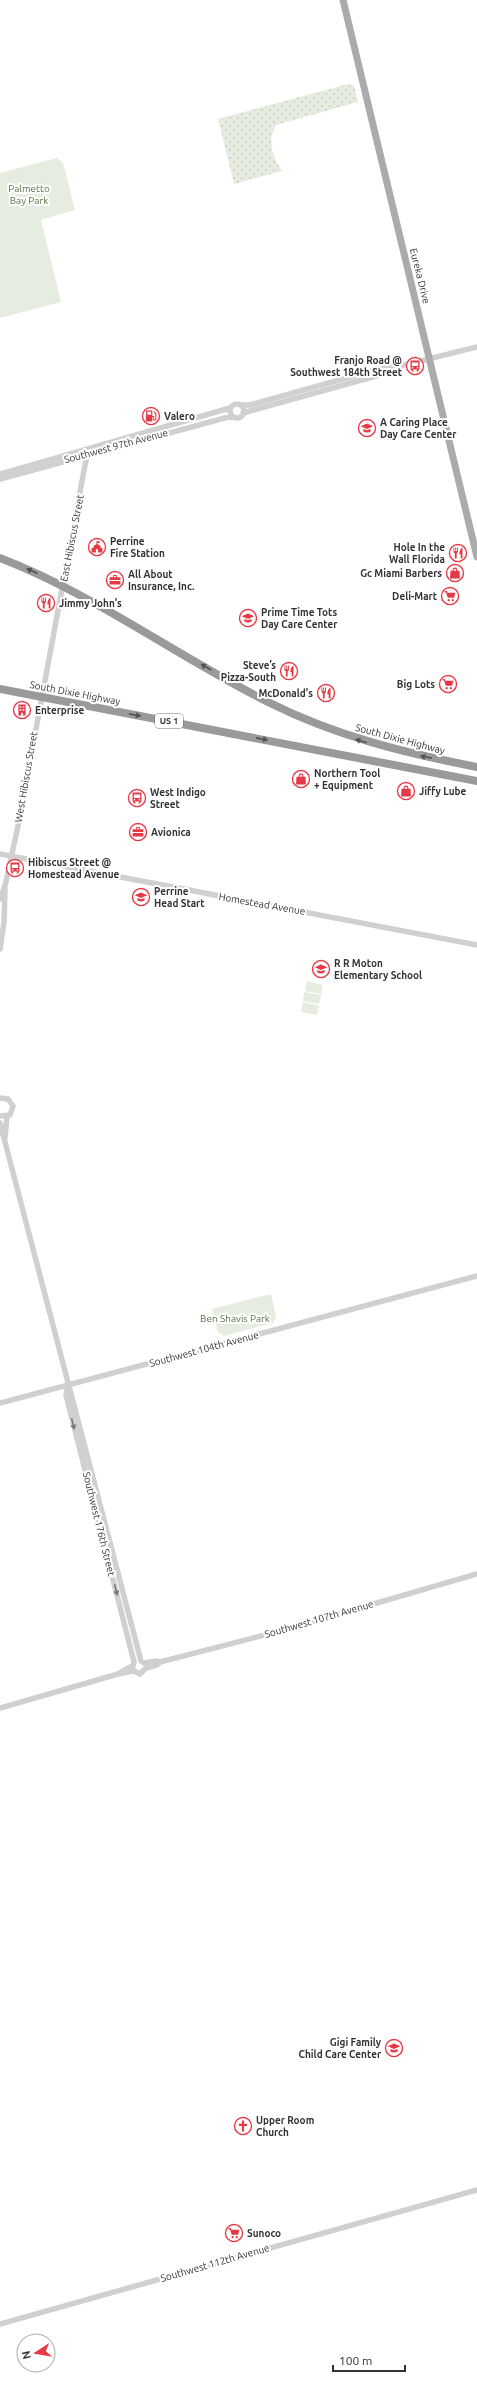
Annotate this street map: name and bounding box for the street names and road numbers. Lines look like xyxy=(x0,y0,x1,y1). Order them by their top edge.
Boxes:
street label: Eureka Drive xyxy=(408,247,432,305)
street label: Southwest 97th Avenue xyxy=(63,427,169,465)
street label: East Hibiscus Street xyxy=(58,494,86,582)
street label: South Dixie Highway xyxy=(29,679,121,707)
road number: US 1 xyxy=(155,714,183,728)
street label: South Dixie Highway xyxy=(354,722,446,756)
street label: West Hibiscus Street xyxy=(13,731,39,823)
street label: Homestead Avenue xyxy=(218,891,306,917)
street label: Southwest 104th Avenue xyxy=(148,1329,260,1369)
street label: Southwest 176th Street xyxy=(81,1471,117,1577)
street label: Southwest 107th Avenue xyxy=(263,1598,375,1640)
street label: Southwest 112th Avenue xyxy=(159,2242,271,2284)

